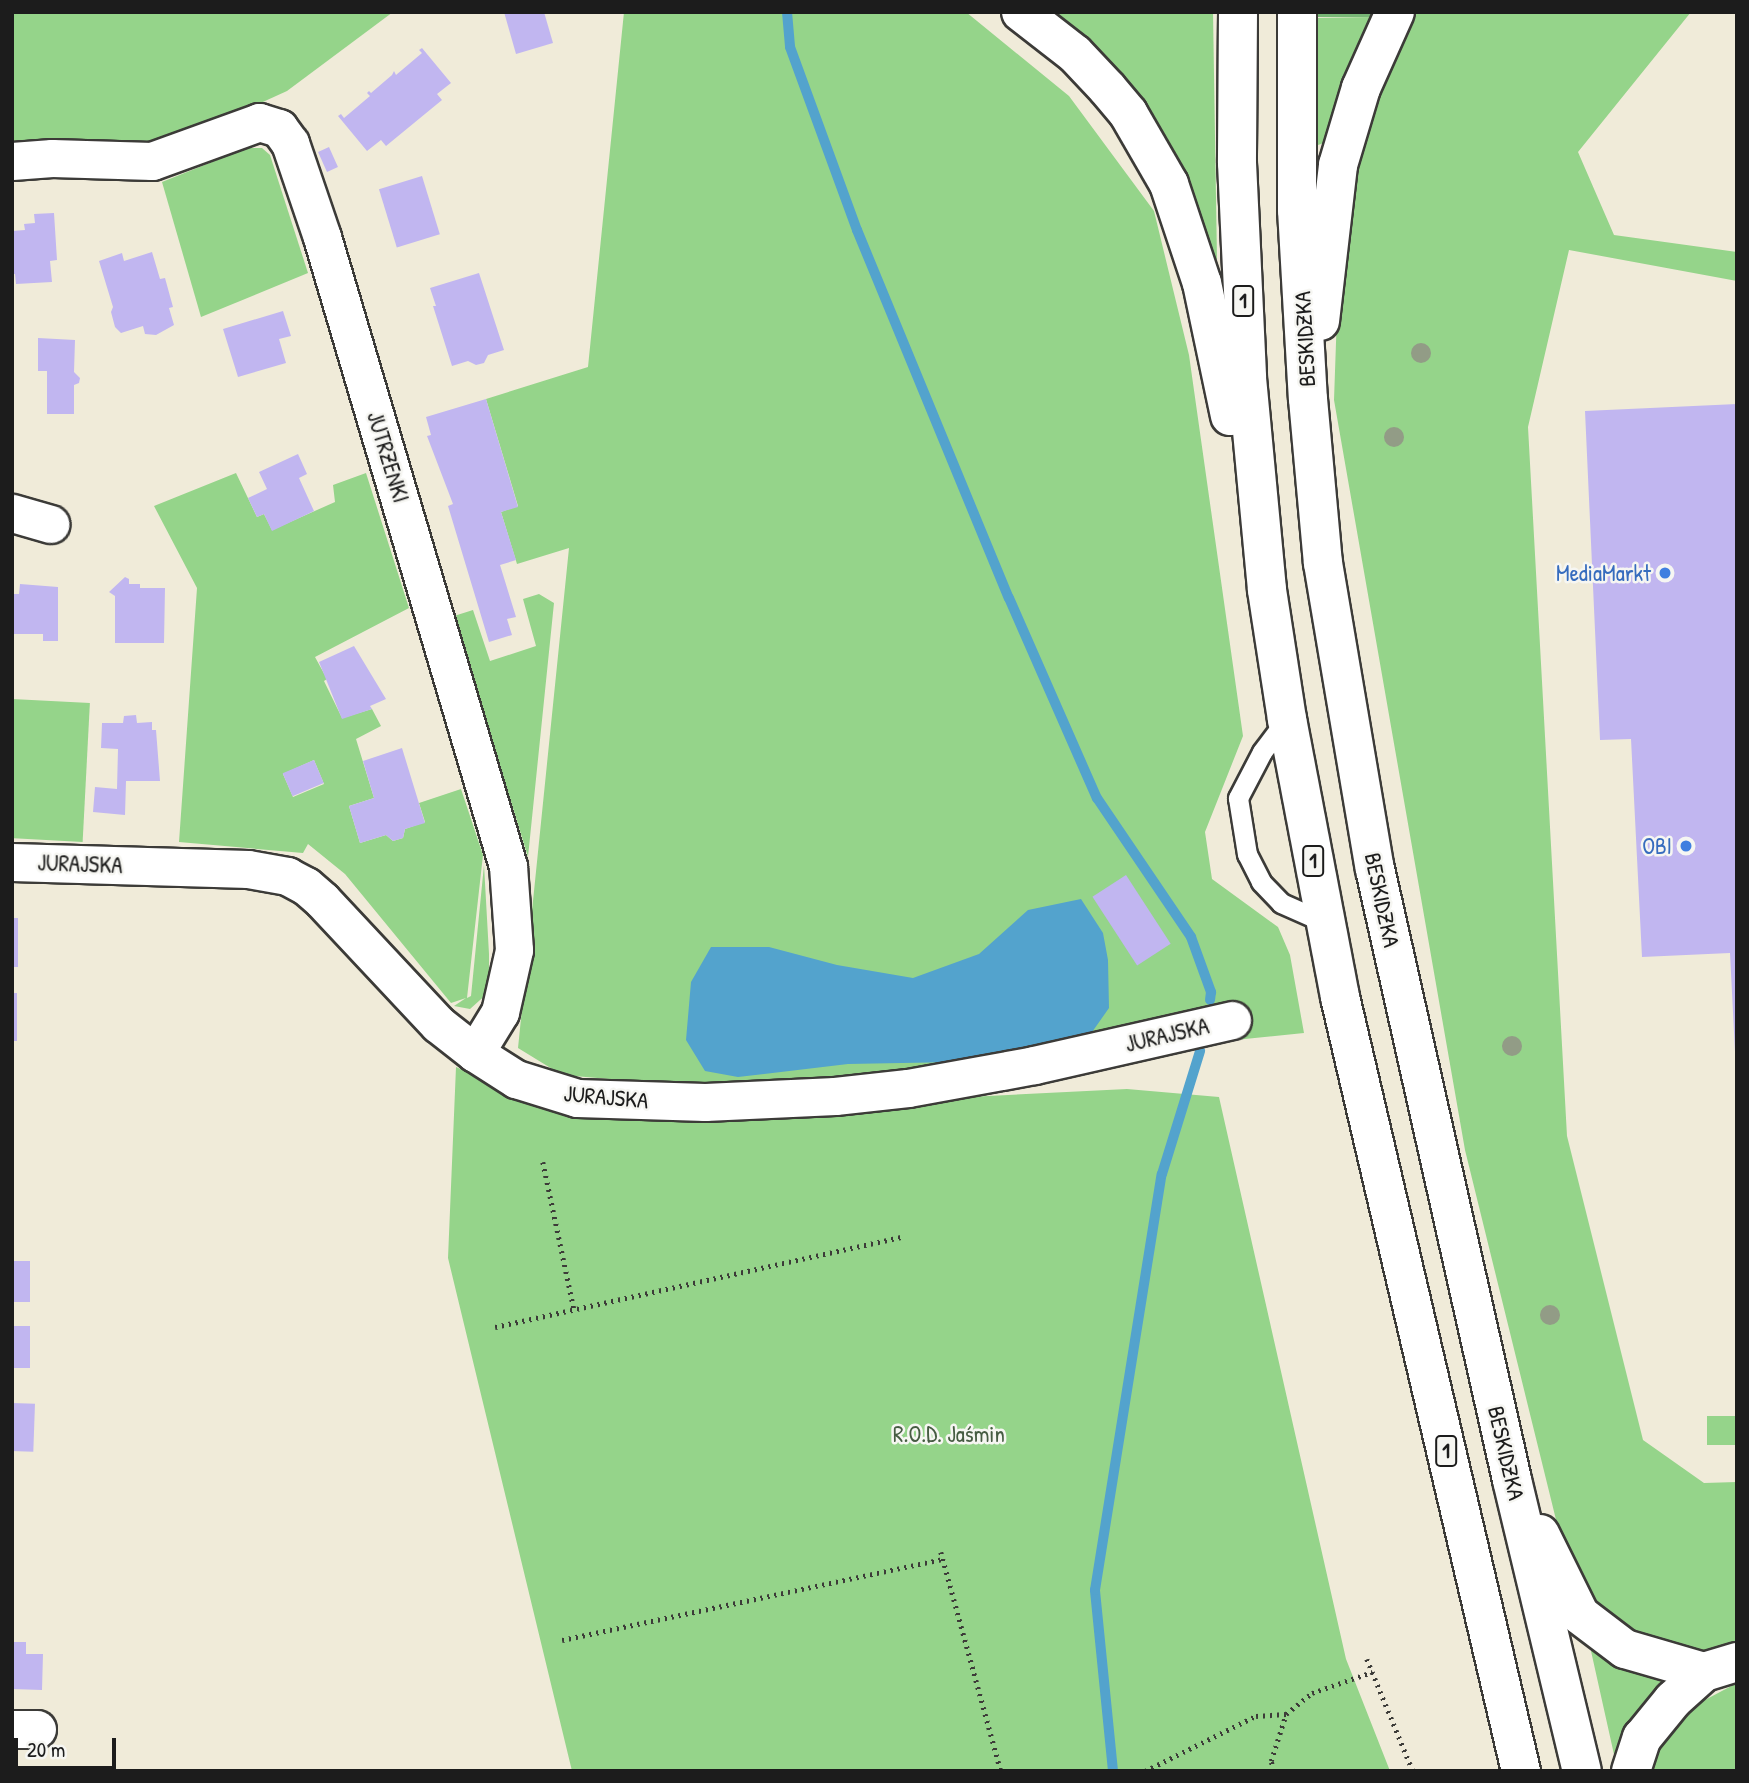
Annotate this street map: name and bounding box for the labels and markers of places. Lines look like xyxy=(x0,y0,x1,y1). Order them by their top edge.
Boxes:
place label: MediaMarkt xyxy=(1556,559,1651,587)
marker: MediaMarkt xyxy=(1657,565,1673,581)
place label: OBI xyxy=(1642,832,1672,860)
marker: OBI xyxy=(1678,838,1694,854)

